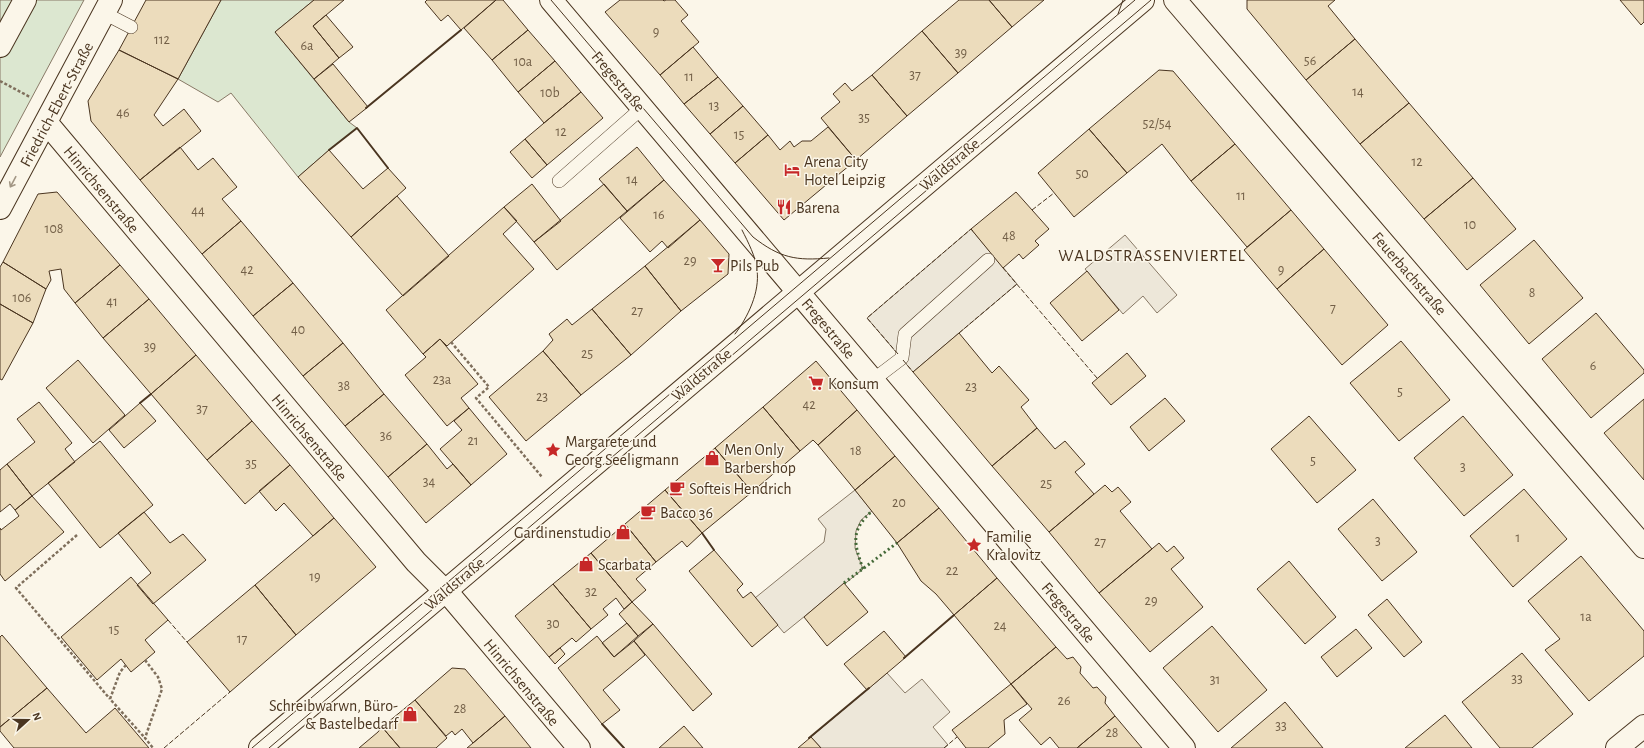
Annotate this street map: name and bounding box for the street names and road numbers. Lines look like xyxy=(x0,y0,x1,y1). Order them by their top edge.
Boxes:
street label: Friedrich-Ebert-Straße xyxy=(17,40,96,169)
street label: Fregestraße xyxy=(588,48,648,115)
street label: Waldstraße xyxy=(917,135,983,194)
street label: Hinrichsenstraße xyxy=(61,143,142,236)
street label: Feuerbachstraße xyxy=(1369,229,1449,318)
street label: Fregestraße xyxy=(798,295,858,362)
street label: Waldstraße xyxy=(669,345,735,404)
street label: Hinrichsenstraße xyxy=(269,391,350,484)
street label: Waldstraße xyxy=(422,554,488,613)
street label: Fregestraße xyxy=(1038,579,1098,646)
street label: Hinrichsenstraße xyxy=(481,636,562,729)

